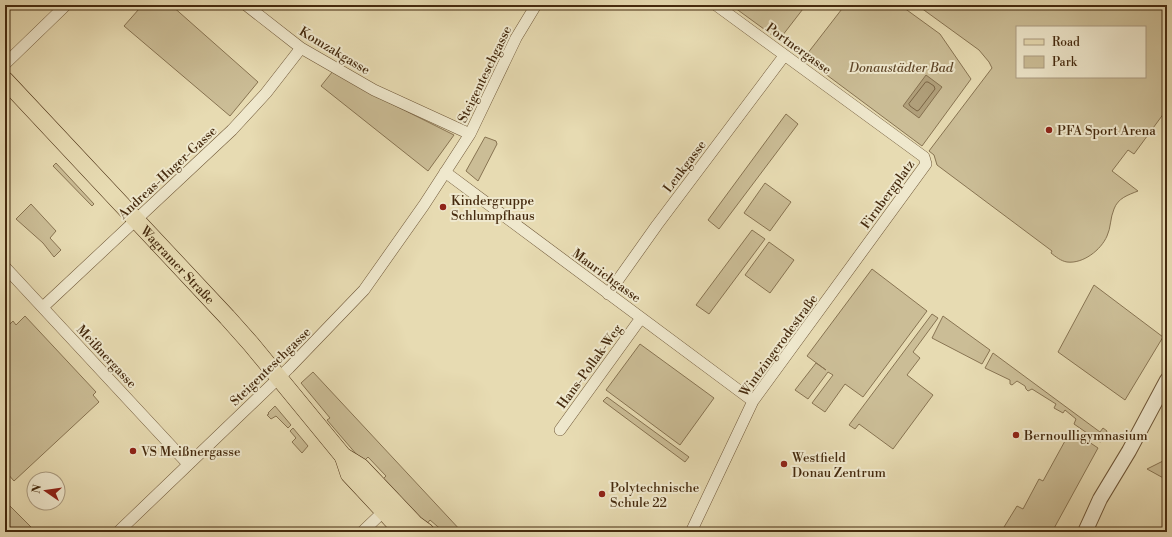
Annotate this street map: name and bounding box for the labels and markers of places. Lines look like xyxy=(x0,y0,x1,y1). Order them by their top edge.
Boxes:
place label: PFA Sport Arena xyxy=(1057,123,1156,139)
marker: PFA Sport Arena xyxy=(1044,125,1054,135)
place label: Kindergruppe Schlumpfhaus xyxy=(451,193,535,224)
marker: Kindergruppe Schlumpfhaus xyxy=(438,202,448,212)
place label: Bernoulligymnasium xyxy=(1023,428,1148,444)
marker: Bernoulligymnasium xyxy=(1011,430,1021,440)
place label: VS Meißnergasse xyxy=(140,444,241,460)
marker: VS Meißnergasse xyxy=(128,446,138,456)
place label: Westfield Donau Zentrum xyxy=(791,450,887,481)
marker: Westfield Donau Zentrum xyxy=(779,459,789,469)
place label: Polytechnische Schule 22 xyxy=(610,480,700,511)
marker: Polytechnische Schule 22 xyxy=(597,489,607,499)

